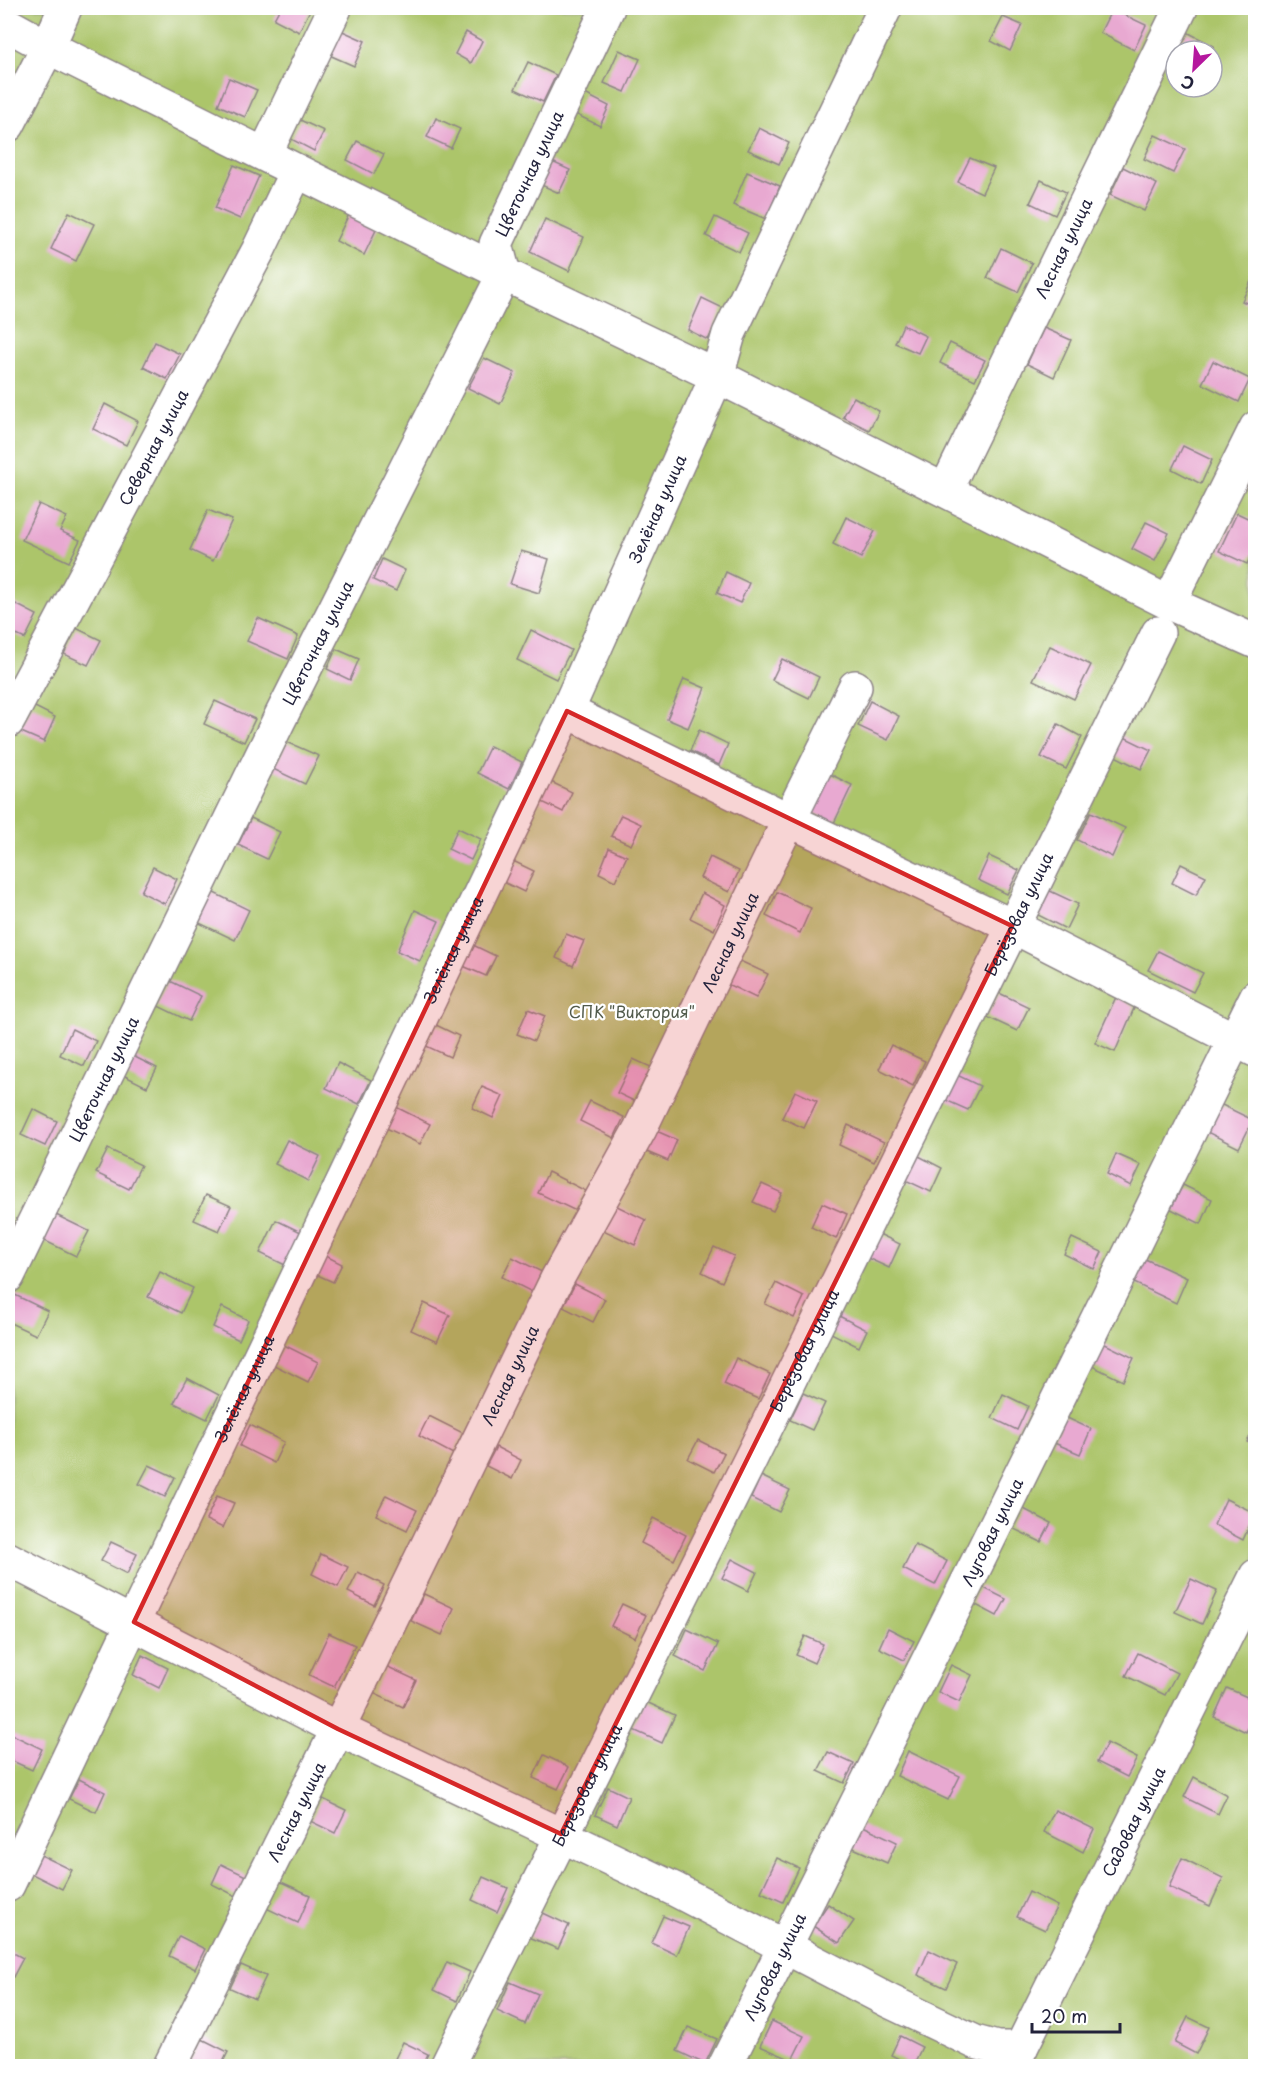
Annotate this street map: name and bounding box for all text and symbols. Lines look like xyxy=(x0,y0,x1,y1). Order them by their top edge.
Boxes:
north arrow xyxy=(1164,39,1224,99)
text: С xyxy=(1177,70,1198,97)
street label: Цветочная улица xyxy=(488,106,569,240)
street label: Лесная улица xyxy=(1028,194,1097,302)
street label: Северная улица xyxy=(112,384,194,509)
street label: Зелёная улица xyxy=(622,450,691,566)
street label: Цветочная улица xyxy=(276,576,359,709)
street label: Берёзовая улица xyxy=(977,848,1058,979)
street label: Лесная улица xyxy=(695,887,764,996)
street label: Зелёная улица xyxy=(417,892,488,1007)
park label: СПК "Виктория" xyxy=(569,999,695,1023)
street label: Цветочная улица xyxy=(62,1012,144,1145)
street label: Берёзовая улица xyxy=(763,1284,844,1416)
street label: Лесная улица xyxy=(475,1321,544,1429)
street label: Зелёная улица xyxy=(208,1330,279,1446)
street label: Луговая улица xyxy=(954,1474,1028,1590)
street label: Берёзовая улица xyxy=(545,1719,627,1850)
street label: Лесная улица xyxy=(261,1757,331,1865)
street label: Садовая улица xyxy=(1095,1762,1170,1880)
street label: Луговая улица xyxy=(737,1908,811,2024)
scale bar xyxy=(1032,1996,1120,2034)
text: 20 m xyxy=(1041,2002,1087,2029)

